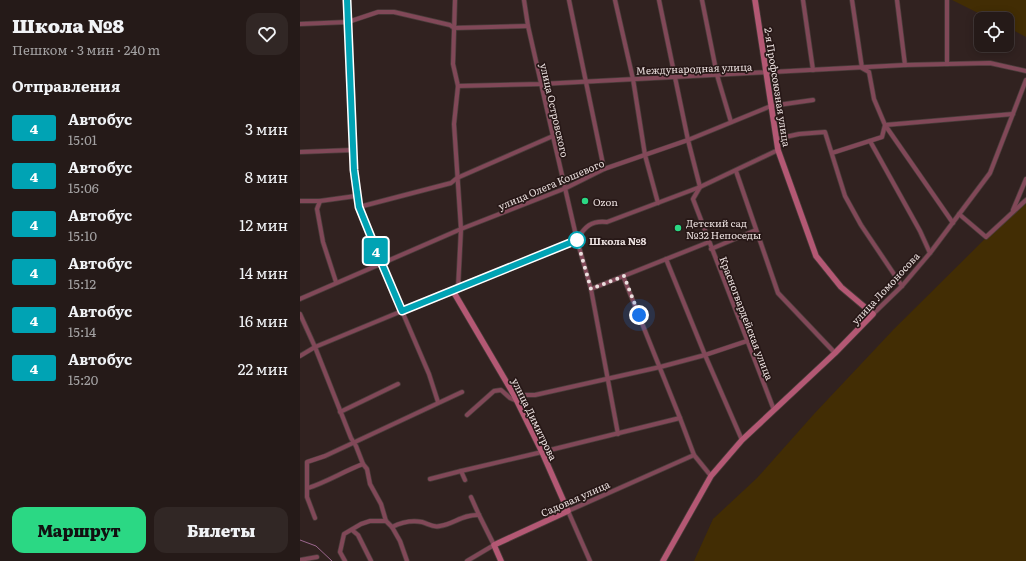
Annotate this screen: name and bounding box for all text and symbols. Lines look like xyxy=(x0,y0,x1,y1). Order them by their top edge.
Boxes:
text: Школа №8 xyxy=(12,11,124,39)
map controls xyxy=(974,12,1014,52)
button: locate xyxy=(974,12,1014,52)
button: heart xyxy=(246,13,288,55)
street label: 2-я Профсоюзная улица xyxy=(761,26,795,148)
text: Пешком · 3 мин · 240 m xyxy=(12,40,160,59)
street label: Международная улица xyxy=(636,58,753,78)
street label: улица Островского xyxy=(537,61,573,159)
text: Отправления xyxy=(12,74,120,97)
text: Автобус xyxy=(68,107,132,130)
text: 3 мин xyxy=(245,117,288,140)
text: 4 xyxy=(30,118,38,138)
text: 15:01 xyxy=(68,130,97,149)
text: Автобус xyxy=(68,155,132,178)
street label: улица Олега Кошевого xyxy=(496,155,606,213)
text: 8 мин xyxy=(245,165,288,188)
text: 4 xyxy=(30,166,38,186)
text: 15:06 xyxy=(68,178,99,197)
place label: Ozon xyxy=(593,194,618,209)
marker: Ozon xyxy=(580,196,590,206)
text: Автобус xyxy=(68,203,132,226)
text: 12 мин xyxy=(239,213,288,236)
text: 4 xyxy=(30,214,38,234)
place label: Детский сад №32 Непоседы xyxy=(686,215,761,242)
marker: Детский сад №32 Непоседы xyxy=(673,223,683,233)
text: 15:10 xyxy=(68,226,97,245)
marker: Школа №8 xyxy=(568,231,586,249)
place label: Школа №8 xyxy=(589,233,647,248)
line badge: 4 xyxy=(363,238,389,264)
text: 4 xyxy=(372,241,380,261)
street label: улица Ломоносова xyxy=(847,248,923,328)
text: Автобус xyxy=(68,251,132,274)
street label: Красногвардейская улица xyxy=(716,254,778,383)
text: 14 мин xyxy=(239,261,288,284)
text: 4 xyxy=(30,262,38,282)
text: 15:12 xyxy=(68,274,96,293)
text: Автобус xyxy=(68,299,132,322)
your location xyxy=(629,305,649,325)
text: 16 мин xyxy=(239,309,288,332)
text: 4 xyxy=(30,310,38,330)
text: 15:14 xyxy=(68,322,96,341)
text: Автобус xyxy=(68,347,132,370)
text: 22 мин xyxy=(238,357,288,380)
text: 4 xyxy=(30,358,38,378)
text: 15:20 xyxy=(68,370,98,389)
street label: улица Димитрова xyxy=(509,375,562,463)
street label: Садовая улица xyxy=(538,476,612,520)
button: Маршрут xyxy=(12,507,146,553)
button: Билеты xyxy=(154,507,288,553)

